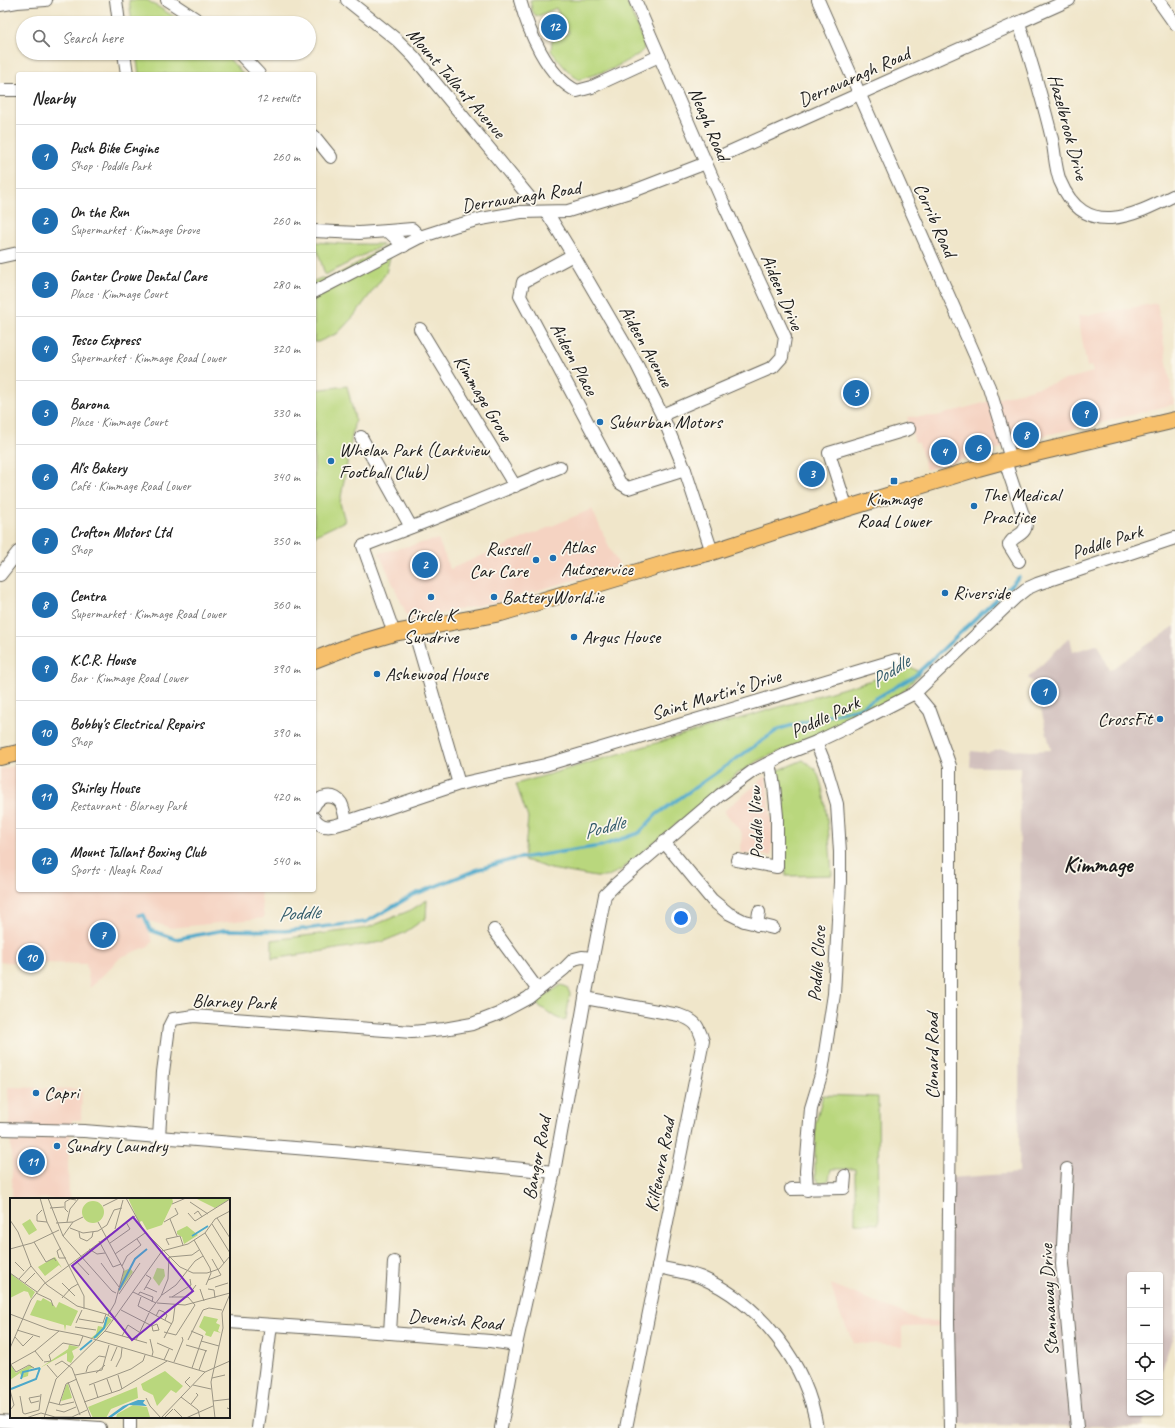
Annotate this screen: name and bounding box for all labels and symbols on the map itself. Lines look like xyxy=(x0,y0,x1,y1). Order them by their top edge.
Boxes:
pin: 12 xyxy=(541,12,567,42)
street label: Mount Tallant Avenue xyxy=(401,23,512,145)
street label: Derravaragh Road xyxy=(794,40,917,112)
street label: Hazelbrook Drive xyxy=(1042,72,1094,184)
street label: Neagh Road xyxy=(683,84,736,167)
street label: Derravaragh Road xyxy=(460,175,585,218)
street label: Corrib Road xyxy=(908,179,963,264)
street label: Aideen Drive xyxy=(755,250,809,335)
street label: Aideen Avenue xyxy=(614,301,679,393)
street label: Aideen Place xyxy=(545,318,604,401)
street label: Kimmage Grove xyxy=(448,351,519,447)
pin: 5 xyxy=(843,378,869,408)
pin: 9 xyxy=(1072,399,1098,429)
place label: Suburban Motors xyxy=(608,410,724,434)
marker: Suburban Motors xyxy=(595,417,605,427)
pin: 8 xyxy=(1013,420,1039,450)
pin: 6 xyxy=(965,433,991,463)
pin: 4 xyxy=(931,437,957,467)
place label: Whelan Park (Larkview Football Club) xyxy=(339,438,491,484)
marker: Whelan Park (Larkview Football Club) xyxy=(326,456,336,466)
pin: 3 xyxy=(799,459,825,489)
marker: Kimmage Road Lower xyxy=(889,476,899,486)
place label: The Medical Practice xyxy=(982,483,1064,529)
place label: Kimmage Road Lower xyxy=(857,487,933,533)
marker: The Medical Practice xyxy=(969,501,979,511)
street label: Poddle Park xyxy=(1068,519,1147,565)
place label: Atlas Autoservice xyxy=(561,535,635,581)
place label: Russell Car Care xyxy=(469,537,532,583)
pin: 2 xyxy=(412,550,438,580)
marker: Atlas Autoservice xyxy=(548,553,558,563)
marker: Russell Car Care xyxy=(531,555,541,565)
place label: Riverside xyxy=(953,581,1012,605)
place label: BatteryWorld.ie xyxy=(502,585,605,609)
marker: Riverside xyxy=(940,588,950,598)
marker: Circle K Sundrive xyxy=(426,592,436,602)
marker: BatteryWorld.ie xyxy=(489,592,499,602)
place label: Circle K Sundrive xyxy=(404,603,460,649)
place label: Argus House xyxy=(582,625,662,649)
marker: Argus House xyxy=(569,632,579,642)
water label: Poddle xyxy=(866,647,917,693)
place label: Ashewood House xyxy=(385,662,490,686)
street label: Saint Martin's Drive xyxy=(648,663,785,726)
marker: Ashewood House xyxy=(372,669,382,679)
pin: 1 xyxy=(1031,677,1057,707)
street label: Poddle Park xyxy=(787,690,864,743)
place label: CrossFit xyxy=(1098,707,1154,731)
marker: CrossFit xyxy=(1155,714,1165,724)
street label: Poddle View xyxy=(743,784,769,860)
water label: Poddle xyxy=(581,809,631,844)
district label: Kimmage xyxy=(1063,850,1135,879)
water label: Poddle xyxy=(278,899,324,927)
your location xyxy=(671,908,691,928)
pin: 7 xyxy=(90,920,116,950)
street label: Poddle Close xyxy=(802,924,832,1003)
pin: 10 xyxy=(18,943,44,973)
street label: Blarney Park xyxy=(192,989,278,1016)
street label: Clonard Road xyxy=(920,1009,944,1099)
place label: Capri xyxy=(44,1081,81,1105)
marker: Capri xyxy=(31,1088,41,1098)
street label: Bangor Road xyxy=(517,1111,557,1202)
street label: Kilfenora Road xyxy=(639,1113,682,1214)
place label: Sundry Laundry xyxy=(65,1134,169,1158)
marker: Sundry Laundry xyxy=(52,1141,62,1151)
pin: 11 xyxy=(19,1147,45,1177)
inset map xyxy=(10,1198,230,1418)
street label: Stannaway Drive xyxy=(1034,1242,1064,1356)
street label: Devenish Road xyxy=(407,1304,506,1336)

